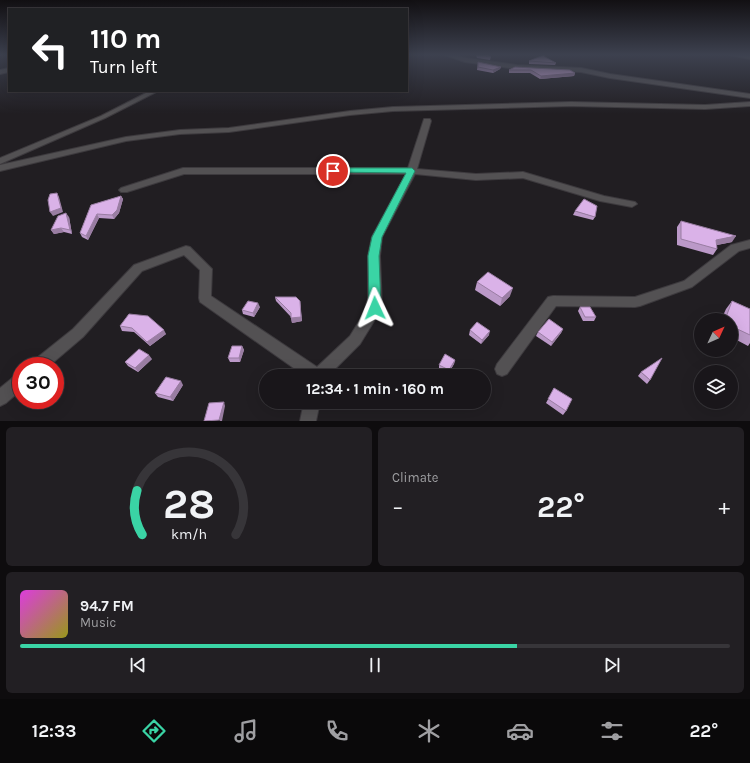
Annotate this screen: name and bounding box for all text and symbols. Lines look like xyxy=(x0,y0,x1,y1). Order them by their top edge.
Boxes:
text: 110 m xyxy=(90,22,161,55)
icon: left xyxy=(24,24,76,76)
text: Turn left xyxy=(90,56,158,78)
pin xyxy=(316,154,350,188)
icon: arrive xyxy=(322,160,344,182)
position arrow xyxy=(354,287,396,329)
north arrow xyxy=(694,313,738,357)
map controls xyxy=(694,313,738,409)
speed limit sign: 30 xyxy=(12,357,64,409)
button: layers xyxy=(694,365,738,409)
text: 12:34 · 1 min · 160 m xyxy=(306,380,444,398)
text: Climate xyxy=(392,470,438,485)
text: 28 xyxy=(163,479,215,527)
text: 22° xyxy=(537,489,585,525)
text: − xyxy=(392,494,404,520)
text: + xyxy=(718,494,730,520)
text: km/h xyxy=(171,525,207,542)
text: 94.7 FM xyxy=(80,597,134,615)
text: Music xyxy=(80,615,116,630)
icon: previous xyxy=(127,654,149,676)
icon: pause xyxy=(364,654,386,676)
icon: next xyxy=(601,654,623,676)
icon: directions xyxy=(140,717,168,745)
icon: music xyxy=(232,717,260,745)
icon: phone xyxy=(323,717,351,745)
icon: climate xyxy=(415,717,443,745)
icon: car xyxy=(506,717,534,745)
icon: filters xyxy=(598,717,626,745)
text: 12:33 xyxy=(32,720,76,742)
text: 22° xyxy=(689,720,718,742)

